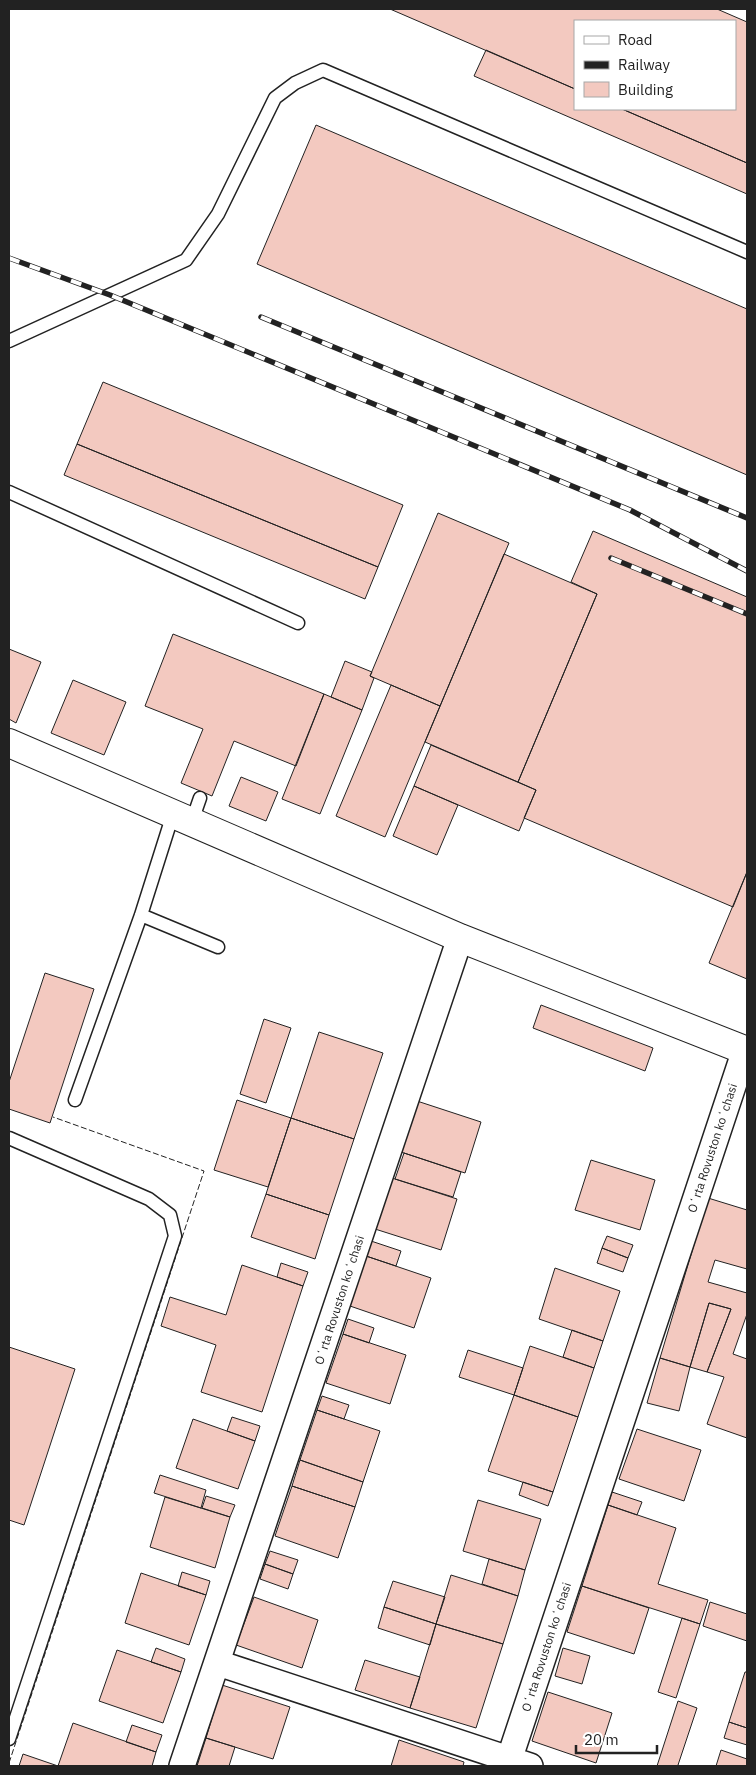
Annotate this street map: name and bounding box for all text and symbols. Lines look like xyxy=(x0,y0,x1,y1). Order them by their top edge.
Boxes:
legend xyxy=(574,20,736,110)
text: Road xyxy=(618,30,653,49)
text: Railway xyxy=(618,55,671,74)
text: Building xyxy=(618,80,673,99)
street label: Oʻrta Rovuston koʻchasi xyxy=(684,1082,740,1214)
street label: Oʻrta Rovuston koʻchasi xyxy=(311,1234,367,1366)
street label: Oʻrta Rovuston koʻchasi xyxy=(518,1581,574,1713)
scale bar xyxy=(576,1722,657,1754)
text: 20 m xyxy=(584,1730,619,1749)

